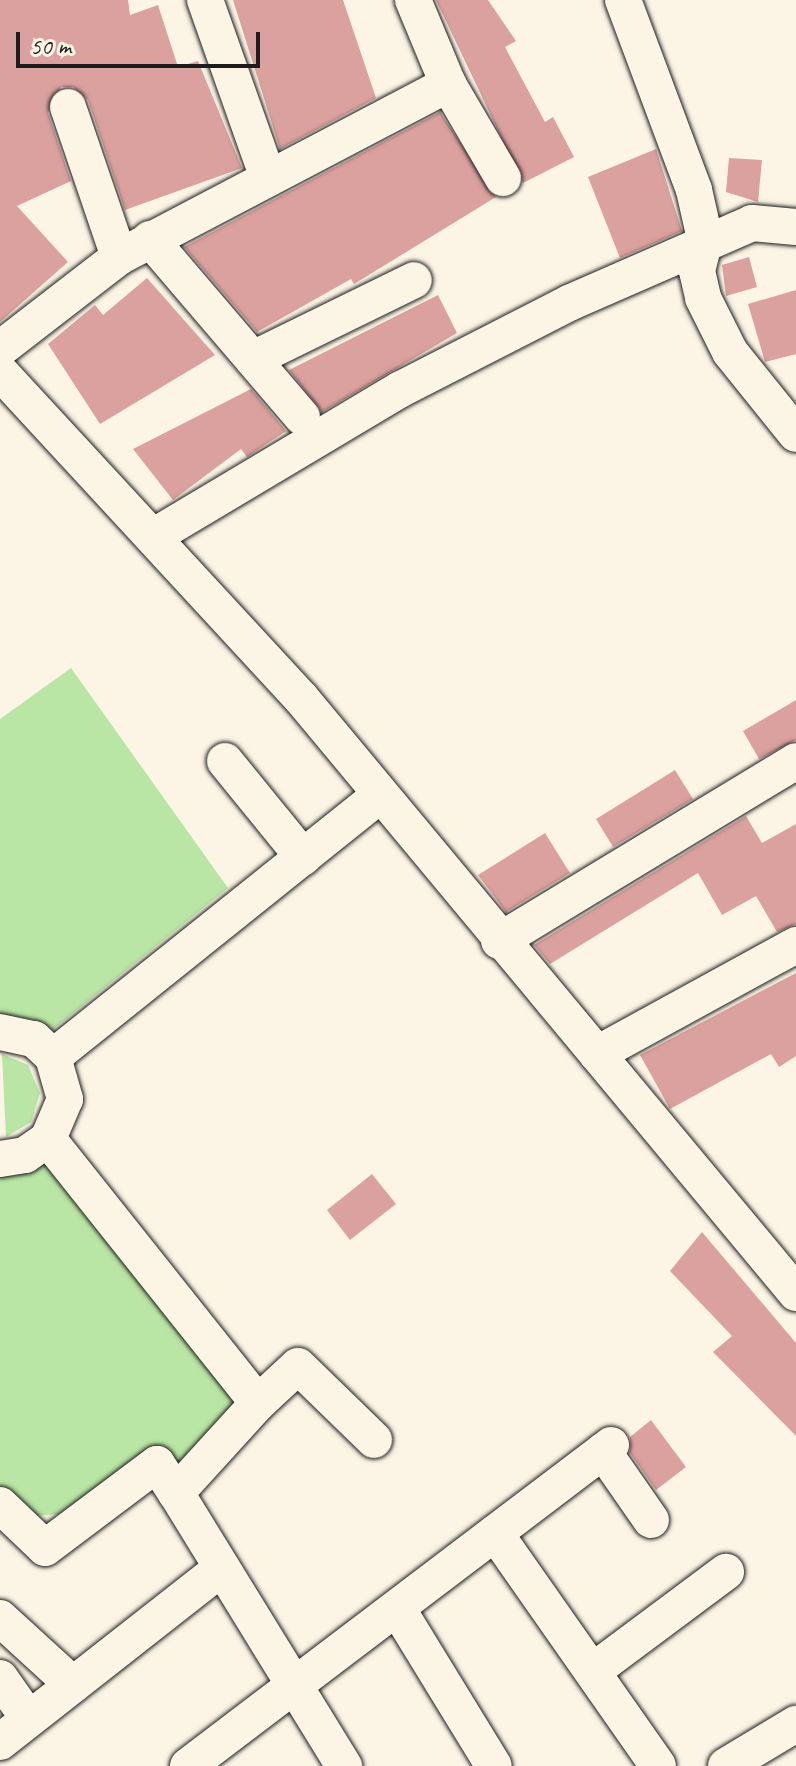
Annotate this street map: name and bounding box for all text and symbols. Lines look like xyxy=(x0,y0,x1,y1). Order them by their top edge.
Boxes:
scale bar xyxy=(20,16,264,66)
text: 50 m xyxy=(30,31,71,61)

